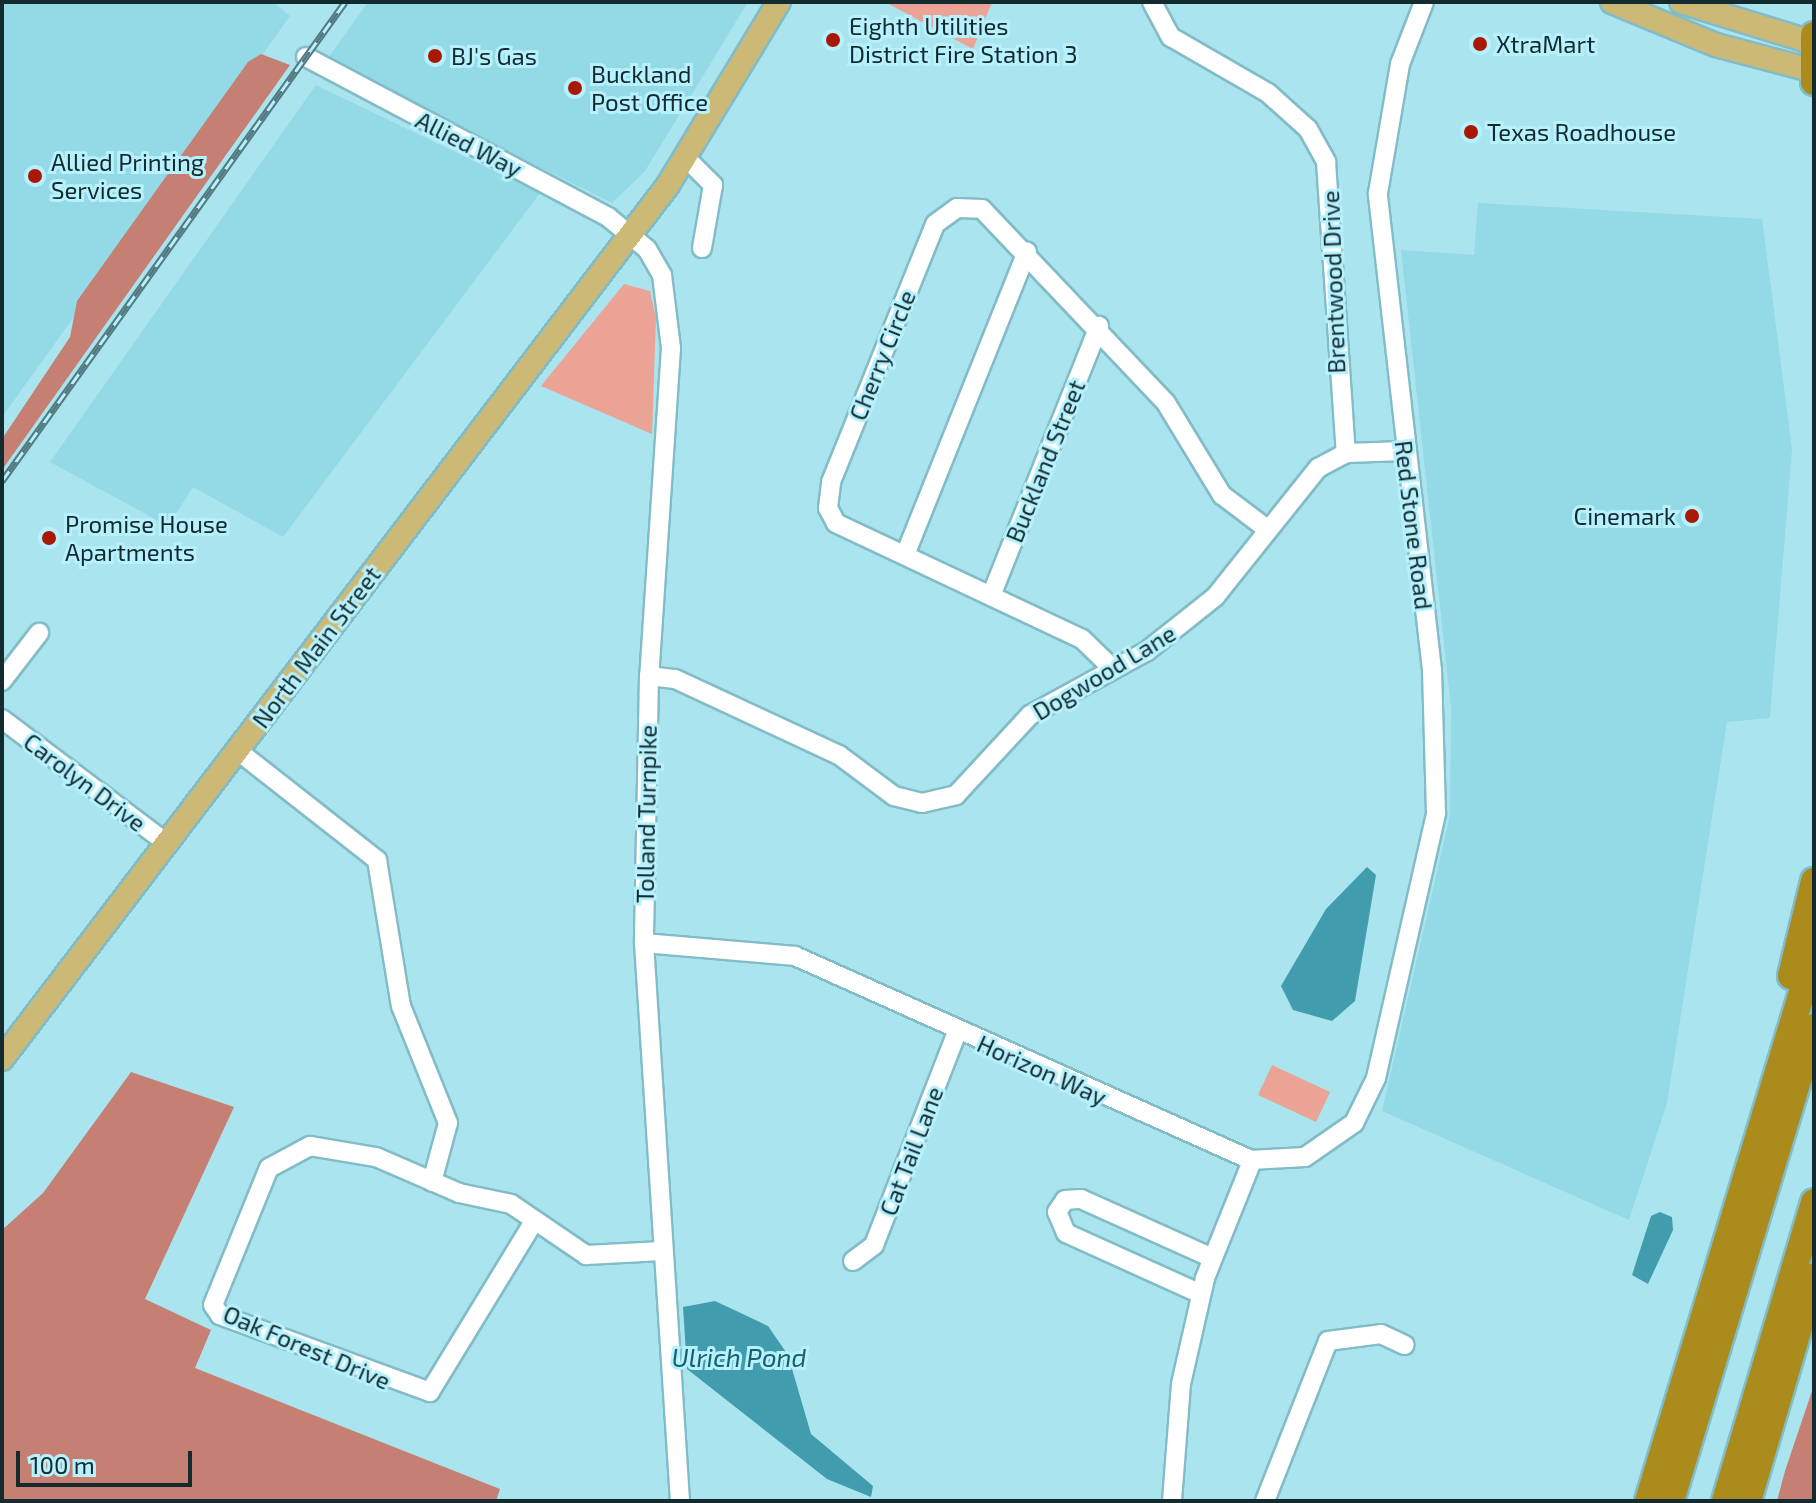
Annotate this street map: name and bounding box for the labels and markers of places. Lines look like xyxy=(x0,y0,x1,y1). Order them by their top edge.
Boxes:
place label: Eighth Utilities District Fire Station 3 xyxy=(849,12,1077,68)
place label: XtraMart xyxy=(1496,30,1595,58)
marker: Eighth Utilities District Fire Station 3 xyxy=(824,31,842,49)
marker: XtraMart xyxy=(1471,35,1489,53)
place label: BJ's Gas xyxy=(451,42,537,70)
marker: BJ's Gas xyxy=(426,47,444,65)
place label: Buckland Post Office xyxy=(591,60,708,116)
marker: Buckland Post Office xyxy=(566,79,584,97)
place label: Texas Roadhouse xyxy=(1487,118,1676,146)
marker: Texas Roadhouse xyxy=(1462,123,1480,141)
place label: Allied Printing Services xyxy=(51,148,204,204)
marker: Allied Printing Services xyxy=(26,167,44,185)
place label: Cinemark xyxy=(1573,502,1676,530)
marker: Cinemark xyxy=(1683,507,1701,525)
place label: Promise House Apartments xyxy=(65,510,228,566)
marker: Promise House Apartments xyxy=(40,529,58,547)

